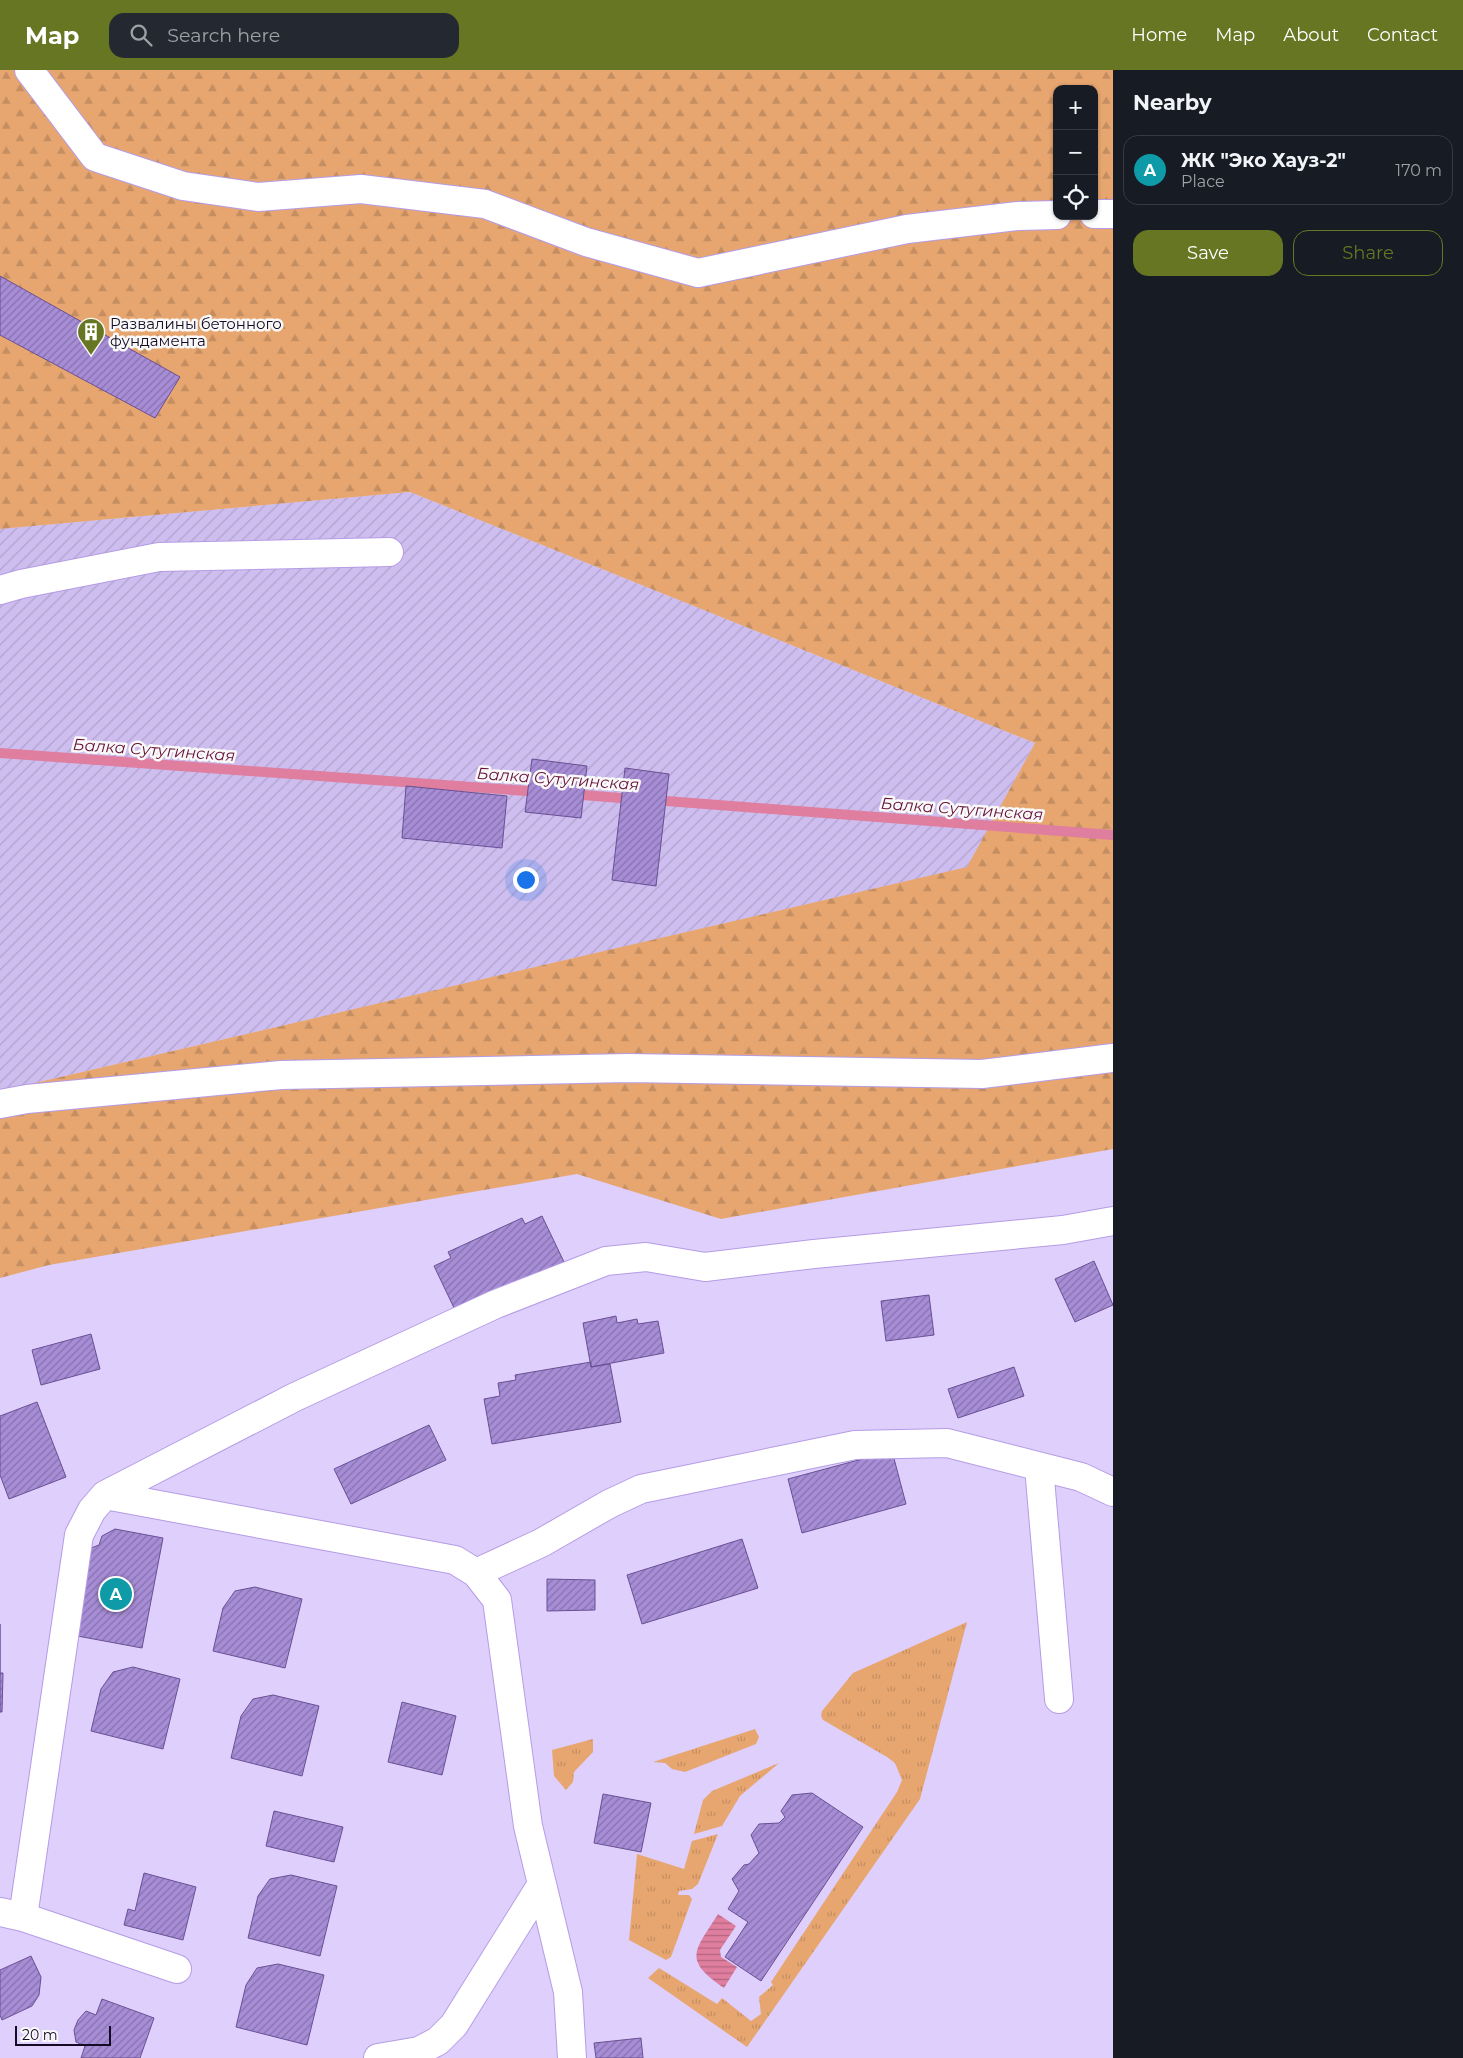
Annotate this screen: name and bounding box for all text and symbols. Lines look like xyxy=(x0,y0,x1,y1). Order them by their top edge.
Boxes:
search box xyxy=(109,13,459,58)
text: Map xyxy=(25,21,79,50)
icon: search xyxy=(127,21,155,49)
text: Search here xyxy=(167,24,280,47)
text: Home xyxy=(1131,24,1187,46)
text: Map xyxy=(1215,24,1255,46)
text: About xyxy=(1283,24,1339,46)
text: Contact xyxy=(1367,24,1438,46)
map controls xyxy=(1053,85,1098,220)
button: + xyxy=(1053,85,1098,130)
text: Nearby xyxy=(1133,90,1212,115)
button: − xyxy=(1053,130,1098,175)
text: ЖК "Эко Хауз-2" xyxy=(1181,149,1346,172)
text: A xyxy=(1144,161,1156,180)
text: 170 m xyxy=(1395,161,1442,180)
text: Place xyxy=(1181,172,1225,191)
button: locate xyxy=(1053,175,1098,220)
button: Save xyxy=(1133,230,1283,276)
button: Share xyxy=(1293,230,1443,276)
place label: Развалины бетонного фундамента xyxy=(110,314,282,350)
building icon: Развалины бетонного фундамента xyxy=(76,317,106,356)
water label: Балка Сутугинская xyxy=(72,735,236,765)
water label: Балка Сутугинская xyxy=(476,764,640,794)
water label: Балка Сутугинская xyxy=(880,794,1044,824)
your location xyxy=(513,867,539,893)
pin: A xyxy=(100,1575,132,1613)
scale bar xyxy=(15,2023,111,2046)
text: 20 m xyxy=(22,2026,58,2044)

